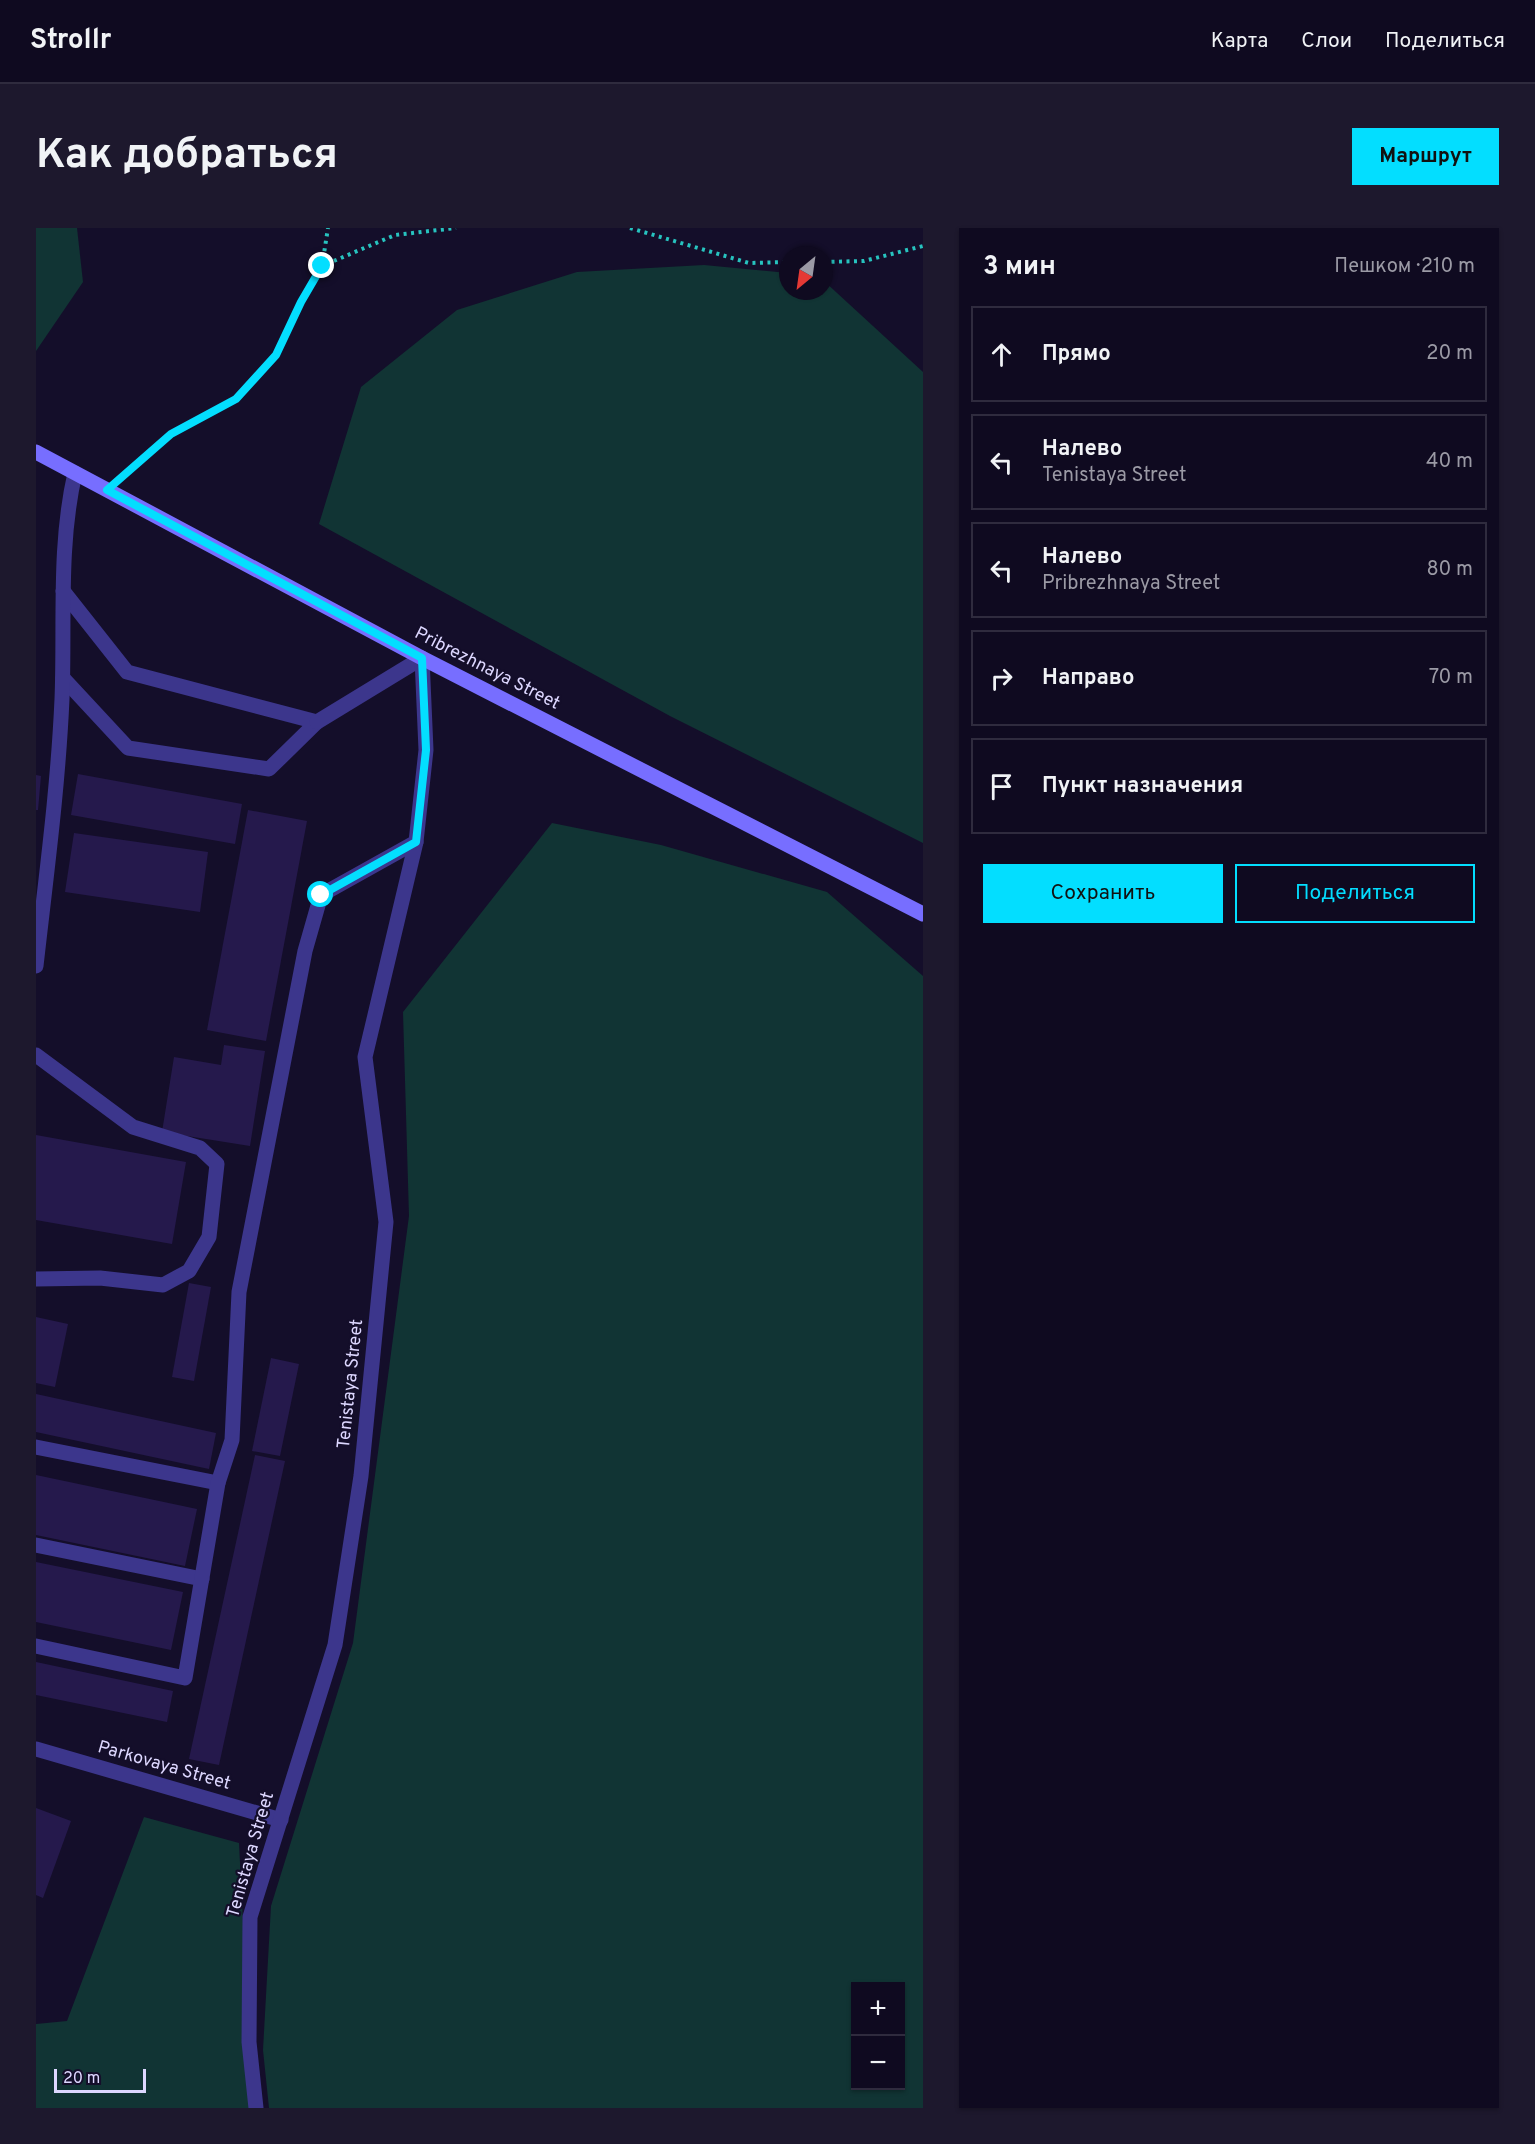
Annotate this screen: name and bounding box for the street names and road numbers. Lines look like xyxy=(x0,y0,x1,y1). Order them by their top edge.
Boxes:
street label: Pribrezhnaya Street xyxy=(410,622,564,716)
street label: Tenistaya Street xyxy=(333,1318,369,1450)
street label: Parkovaya Street xyxy=(95,1736,233,1796)
street label: Tenistaya Street xyxy=(222,1789,280,1921)

